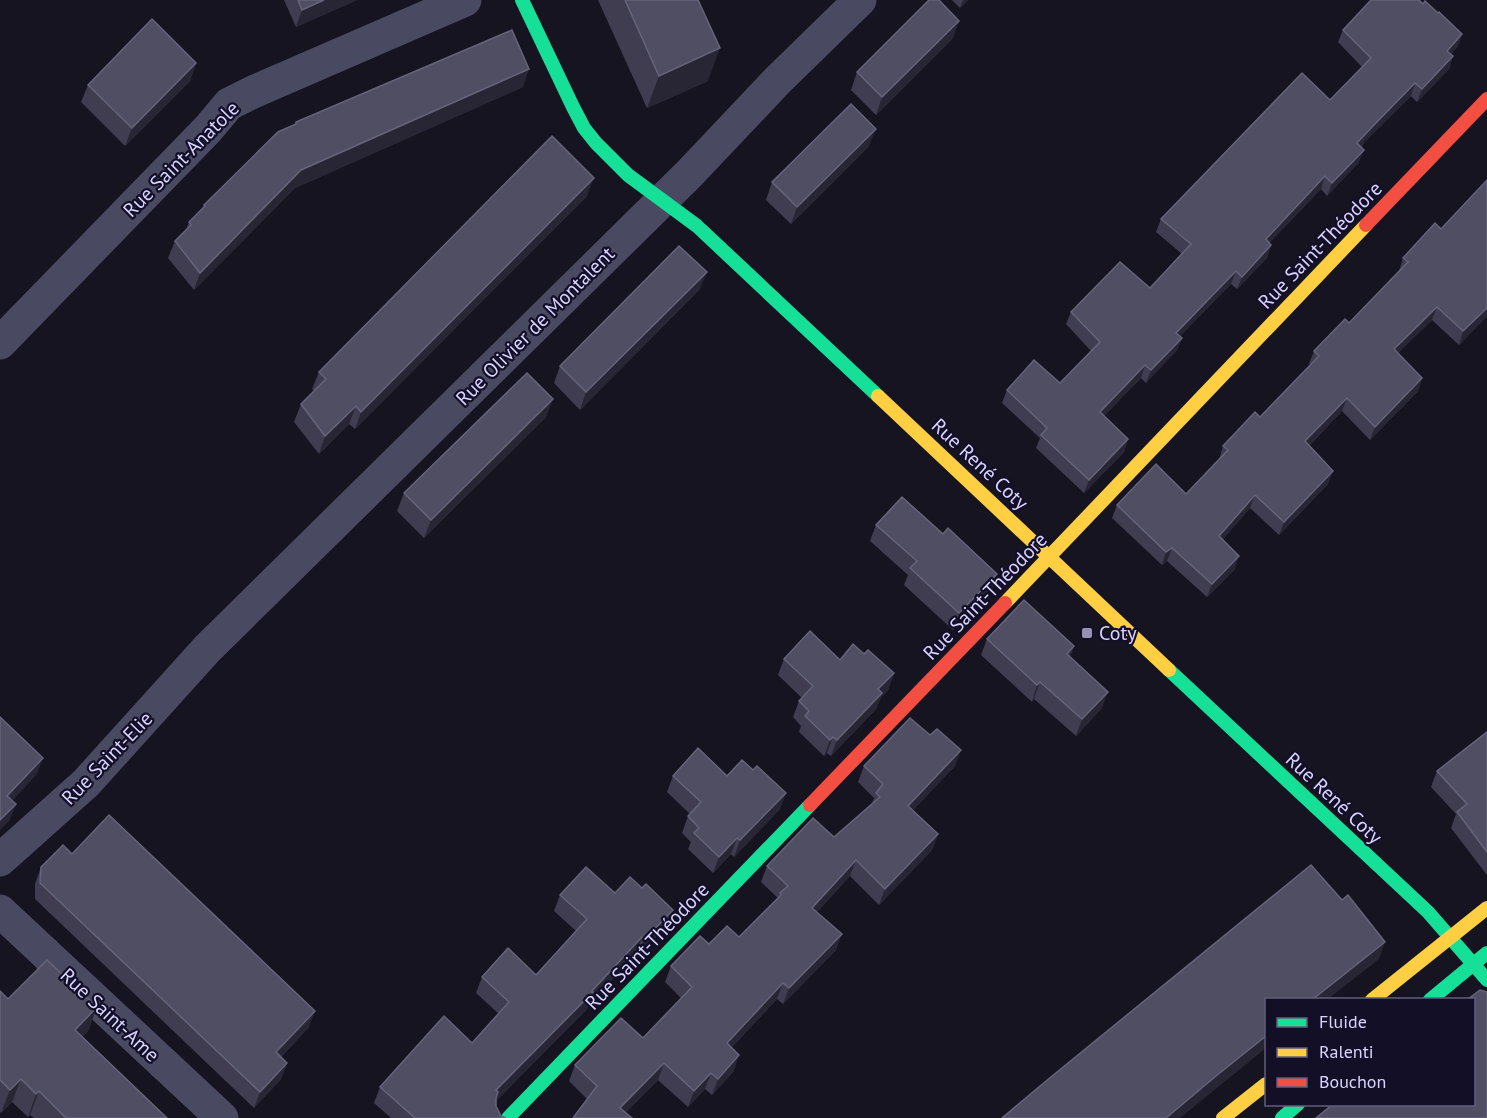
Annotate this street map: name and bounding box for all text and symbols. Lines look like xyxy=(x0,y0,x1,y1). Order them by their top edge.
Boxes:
street label: Rue Saint-Anatole xyxy=(117,95,245,223)
street label: Rue Saint-Théodore xyxy=(1252,176,1388,314)
street label: Rue Olivier de Montalent xyxy=(450,241,620,411)
street label: Rue René Coty xyxy=(926,413,1034,516)
street label: Rue Saint-Théodore xyxy=(917,527,1053,665)
place label: Coty xyxy=(1099,620,1137,646)
marker: Coty xyxy=(1080,626,1094,640)
street label: Rue Saint-Elie xyxy=(56,706,158,810)
street label: Rue René Coty xyxy=(1280,747,1388,850)
street label: Rue Saint-Théodore xyxy=(579,877,715,1015)
street label: Rue Saint-Ame xyxy=(55,962,165,1068)
legend xyxy=(1265,998,1475,1106)
text: Fluide xyxy=(1319,1010,1367,1033)
text: Ralenti xyxy=(1319,1040,1374,1063)
text: Bouchon xyxy=(1319,1070,1386,1093)

